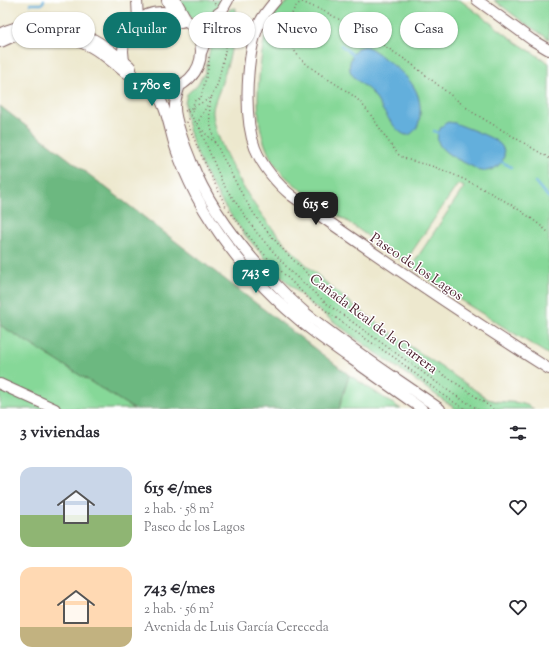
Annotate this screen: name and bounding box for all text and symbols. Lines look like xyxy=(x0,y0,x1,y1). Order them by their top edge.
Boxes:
chip: Comprar xyxy=(12,12,95,48)
chip: Alquilar xyxy=(103,12,181,48)
chip: Filtros xyxy=(189,12,255,48)
chip: Nuevo xyxy=(263,12,331,48)
chip: Piso xyxy=(339,12,392,48)
chip: Casa xyxy=(400,12,458,48)
pin: 1 780 € xyxy=(115,73,189,107)
text: 1 780 € xyxy=(133,77,171,95)
pin: 615 € xyxy=(288,192,344,226)
text: 615 € xyxy=(303,196,329,214)
street label: Paseo de los Lagos xyxy=(365,229,467,306)
pin: 743 € xyxy=(228,260,284,294)
text: 743 € xyxy=(242,264,270,282)
street label: Cañada Real de la Carrera xyxy=(305,270,441,380)
text: 3 viviendas xyxy=(20,421,100,445)
icon: filters xyxy=(507,422,529,444)
text: 615 €/mes xyxy=(144,477,212,501)
icon: home xyxy=(52,483,100,531)
icon: heart xyxy=(507,496,529,518)
text: 2 hab. · 58 m² xyxy=(144,501,214,519)
text: Paseo de los Lagos xyxy=(144,519,245,537)
text: 743 €/mes xyxy=(144,577,215,601)
icon: home xyxy=(52,583,100,631)
icon: heart xyxy=(507,596,529,618)
text: 2 hab. · 56 m² xyxy=(144,601,214,619)
text: Avenida de Luis García Cereceda xyxy=(144,619,329,637)

